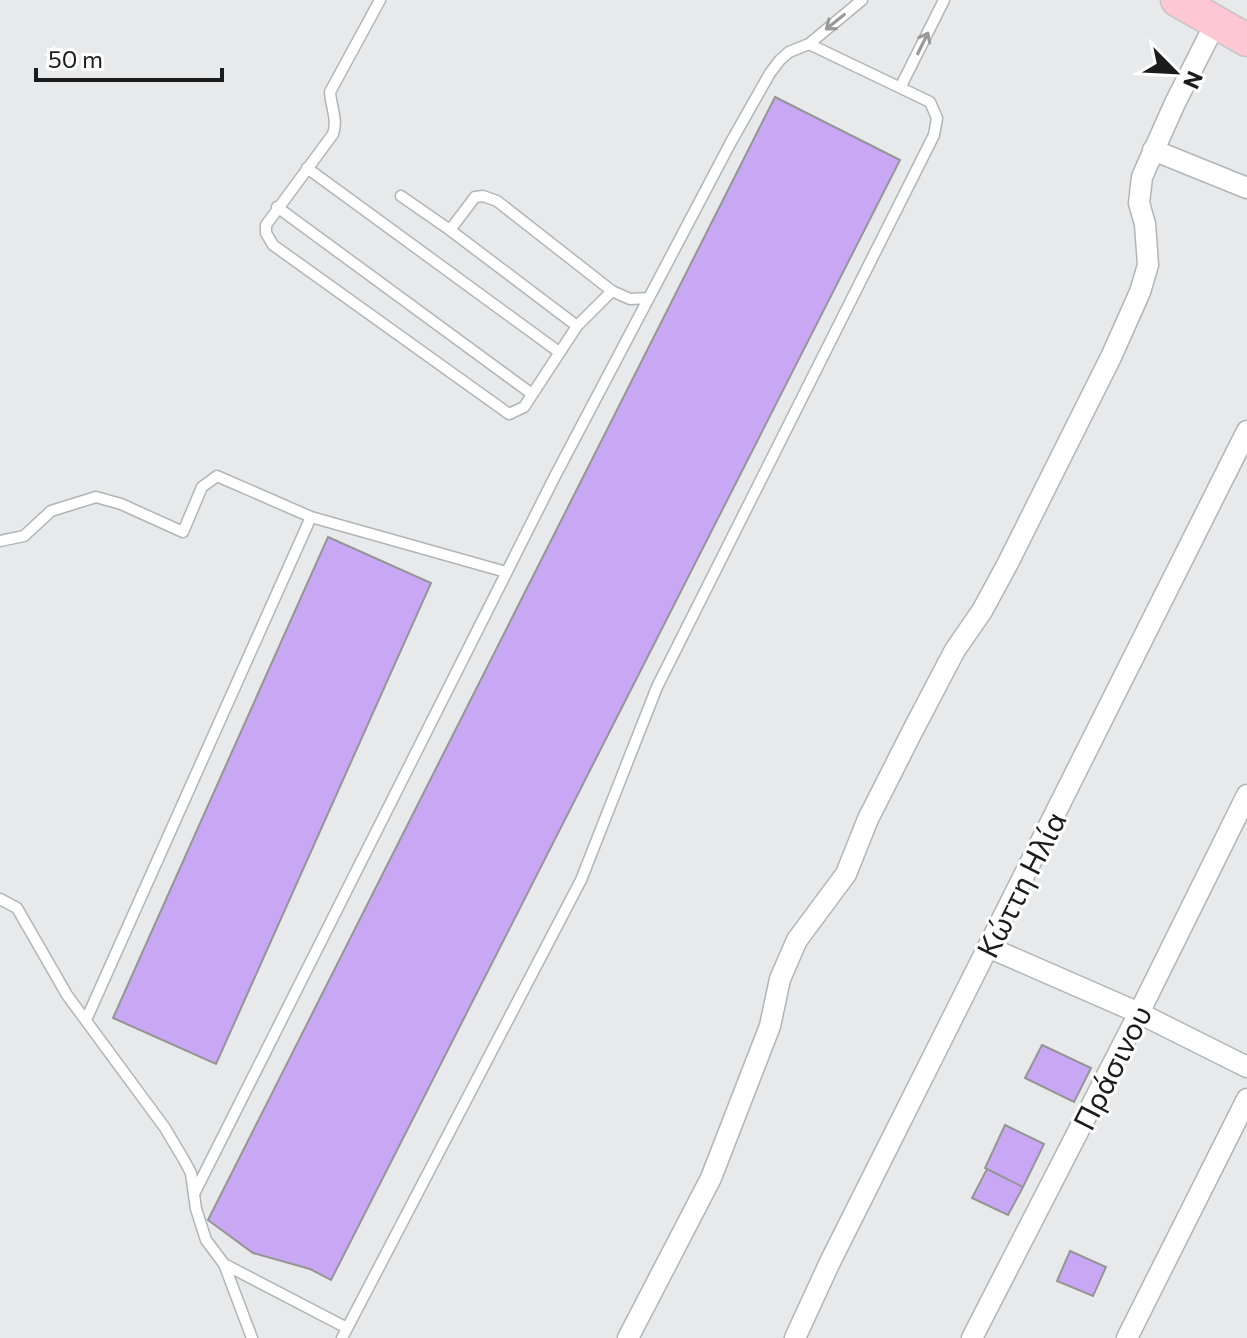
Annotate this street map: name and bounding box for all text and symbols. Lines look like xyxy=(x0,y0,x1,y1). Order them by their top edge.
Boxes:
one-way arrow xyxy=(826,13,846,31)
scale bar xyxy=(36,32,222,82)
one-way arrow xyxy=(916,32,931,56)
north arrow xyxy=(1135,32,1215,112)
text: 50 m xyxy=(48,44,103,73)
text: N xyxy=(1178,67,1209,93)
street label: Κώττη Ηλία xyxy=(967,805,1073,963)
street label: Πράσινου xyxy=(1064,998,1158,1136)

